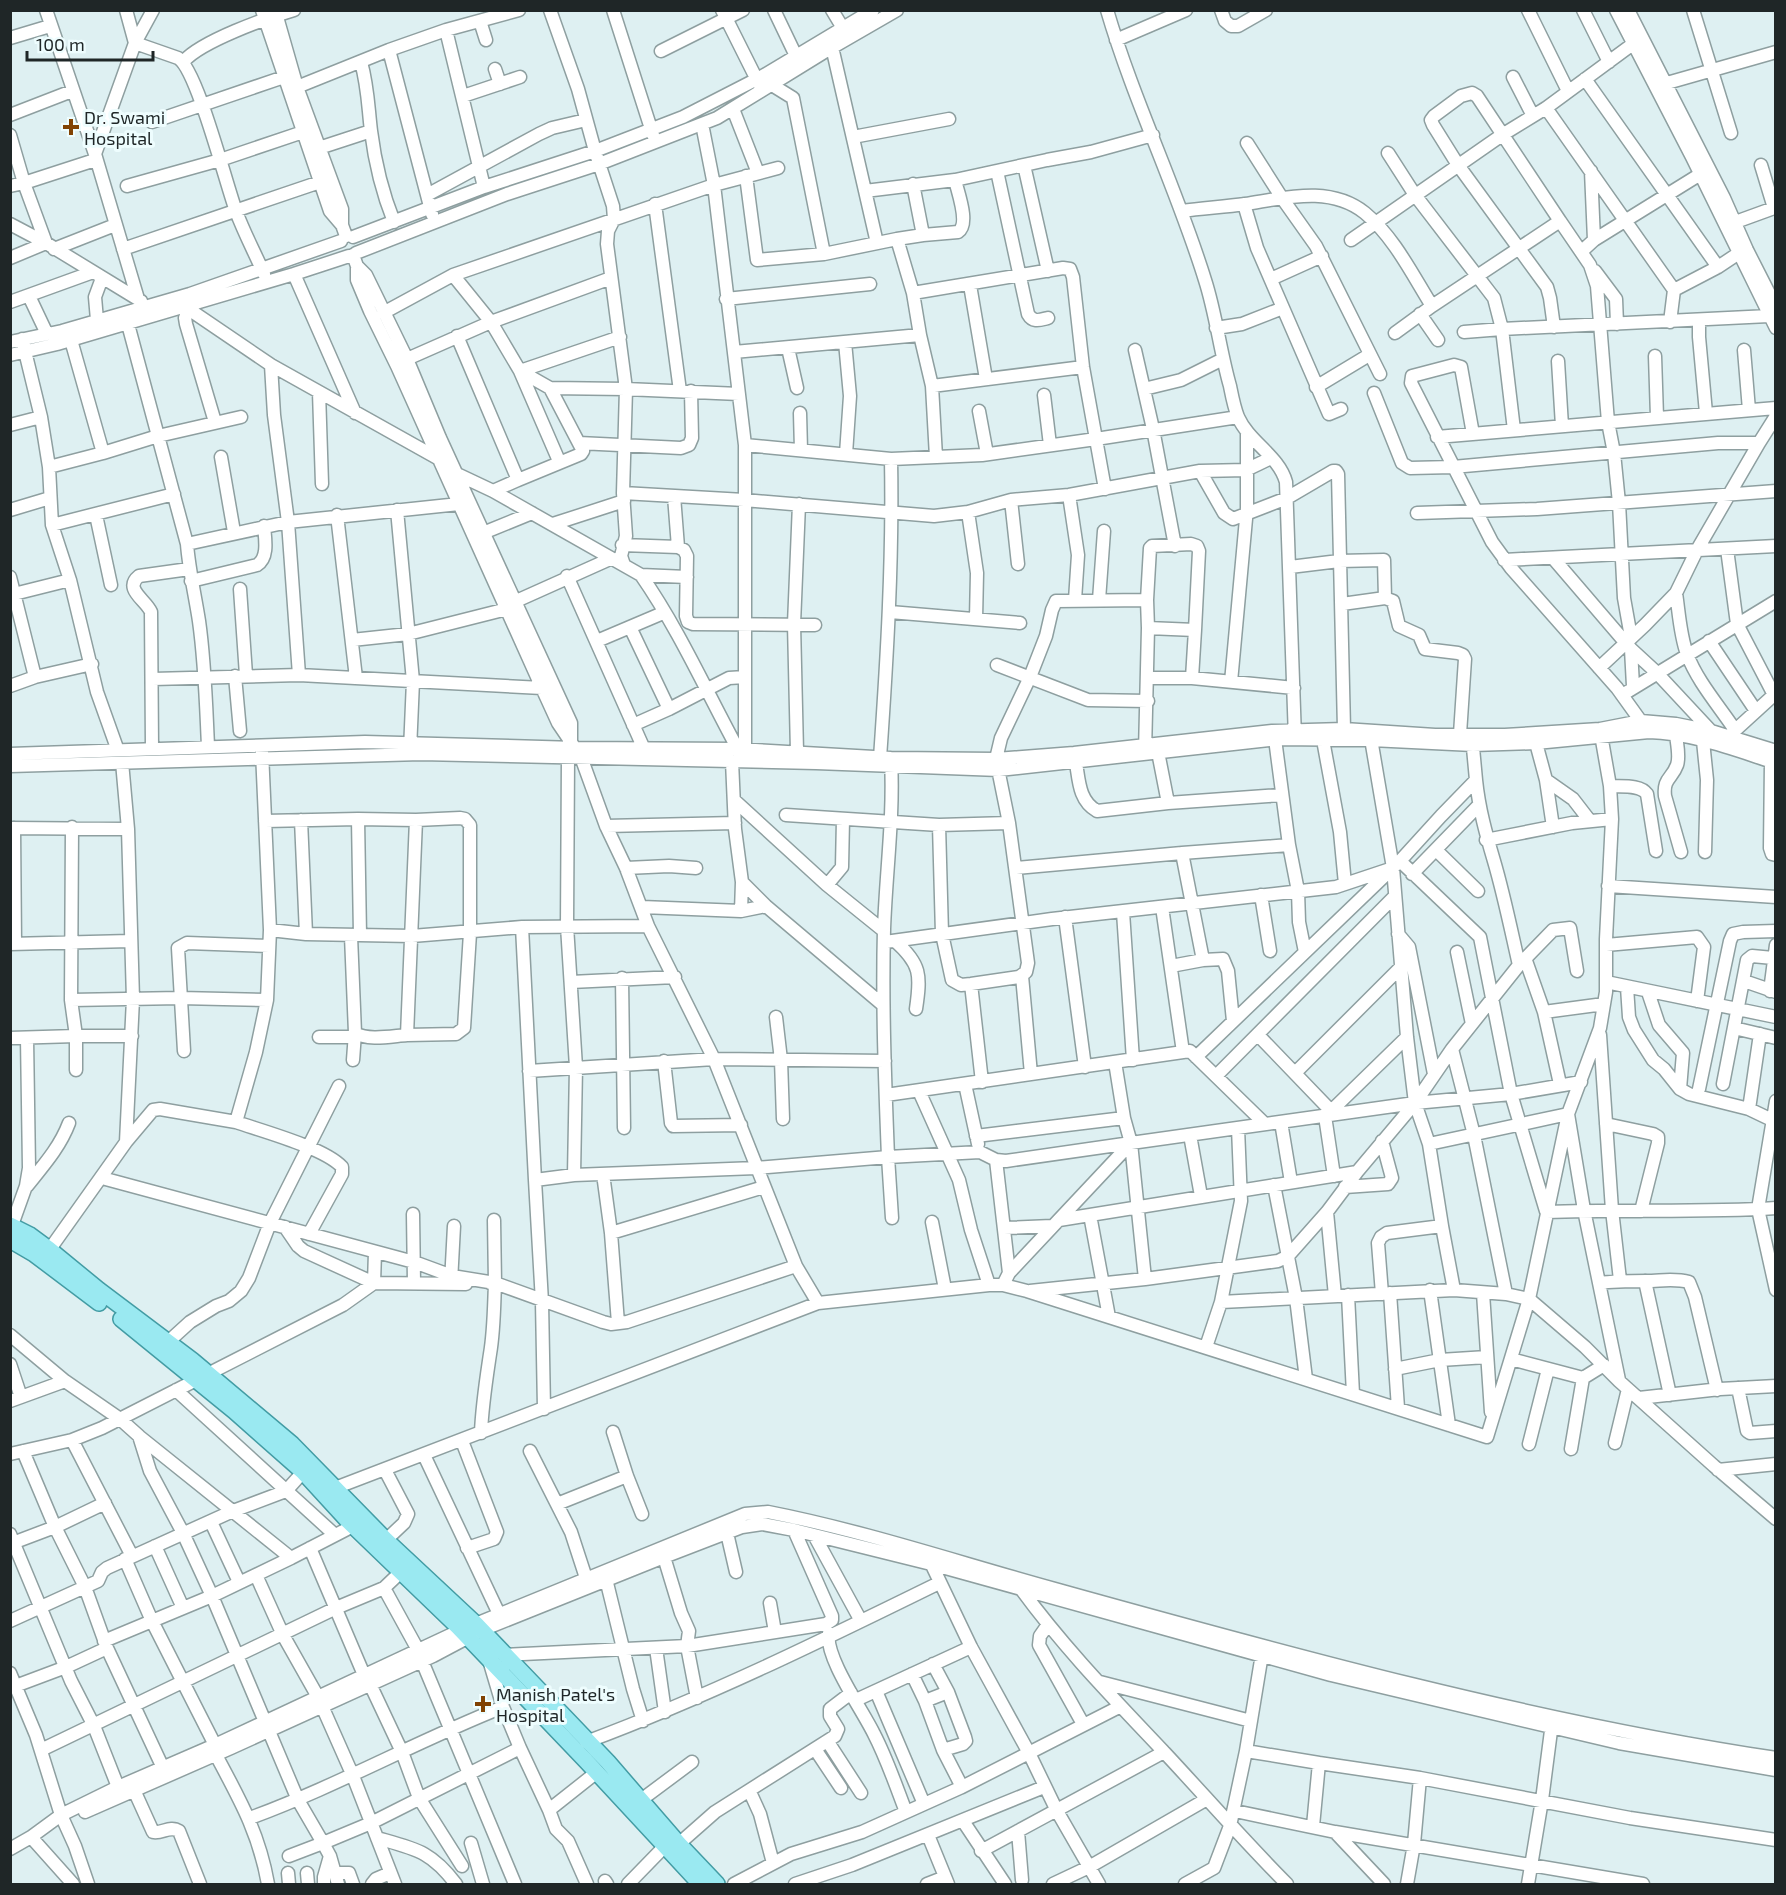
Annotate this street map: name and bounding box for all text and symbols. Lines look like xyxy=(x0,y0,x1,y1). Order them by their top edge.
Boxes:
scale bar xyxy=(27,24,153,62)
text: 100 m xyxy=(36,33,85,55)
place label: Dr. Swami Hospital xyxy=(84,106,165,149)
marker: Dr. Swami Hospital xyxy=(62,118,80,136)
place label: Manish Patel's Hospital xyxy=(496,1683,615,1726)
marker: Manish Patel's Hospital xyxy=(474,1695,492,1713)

